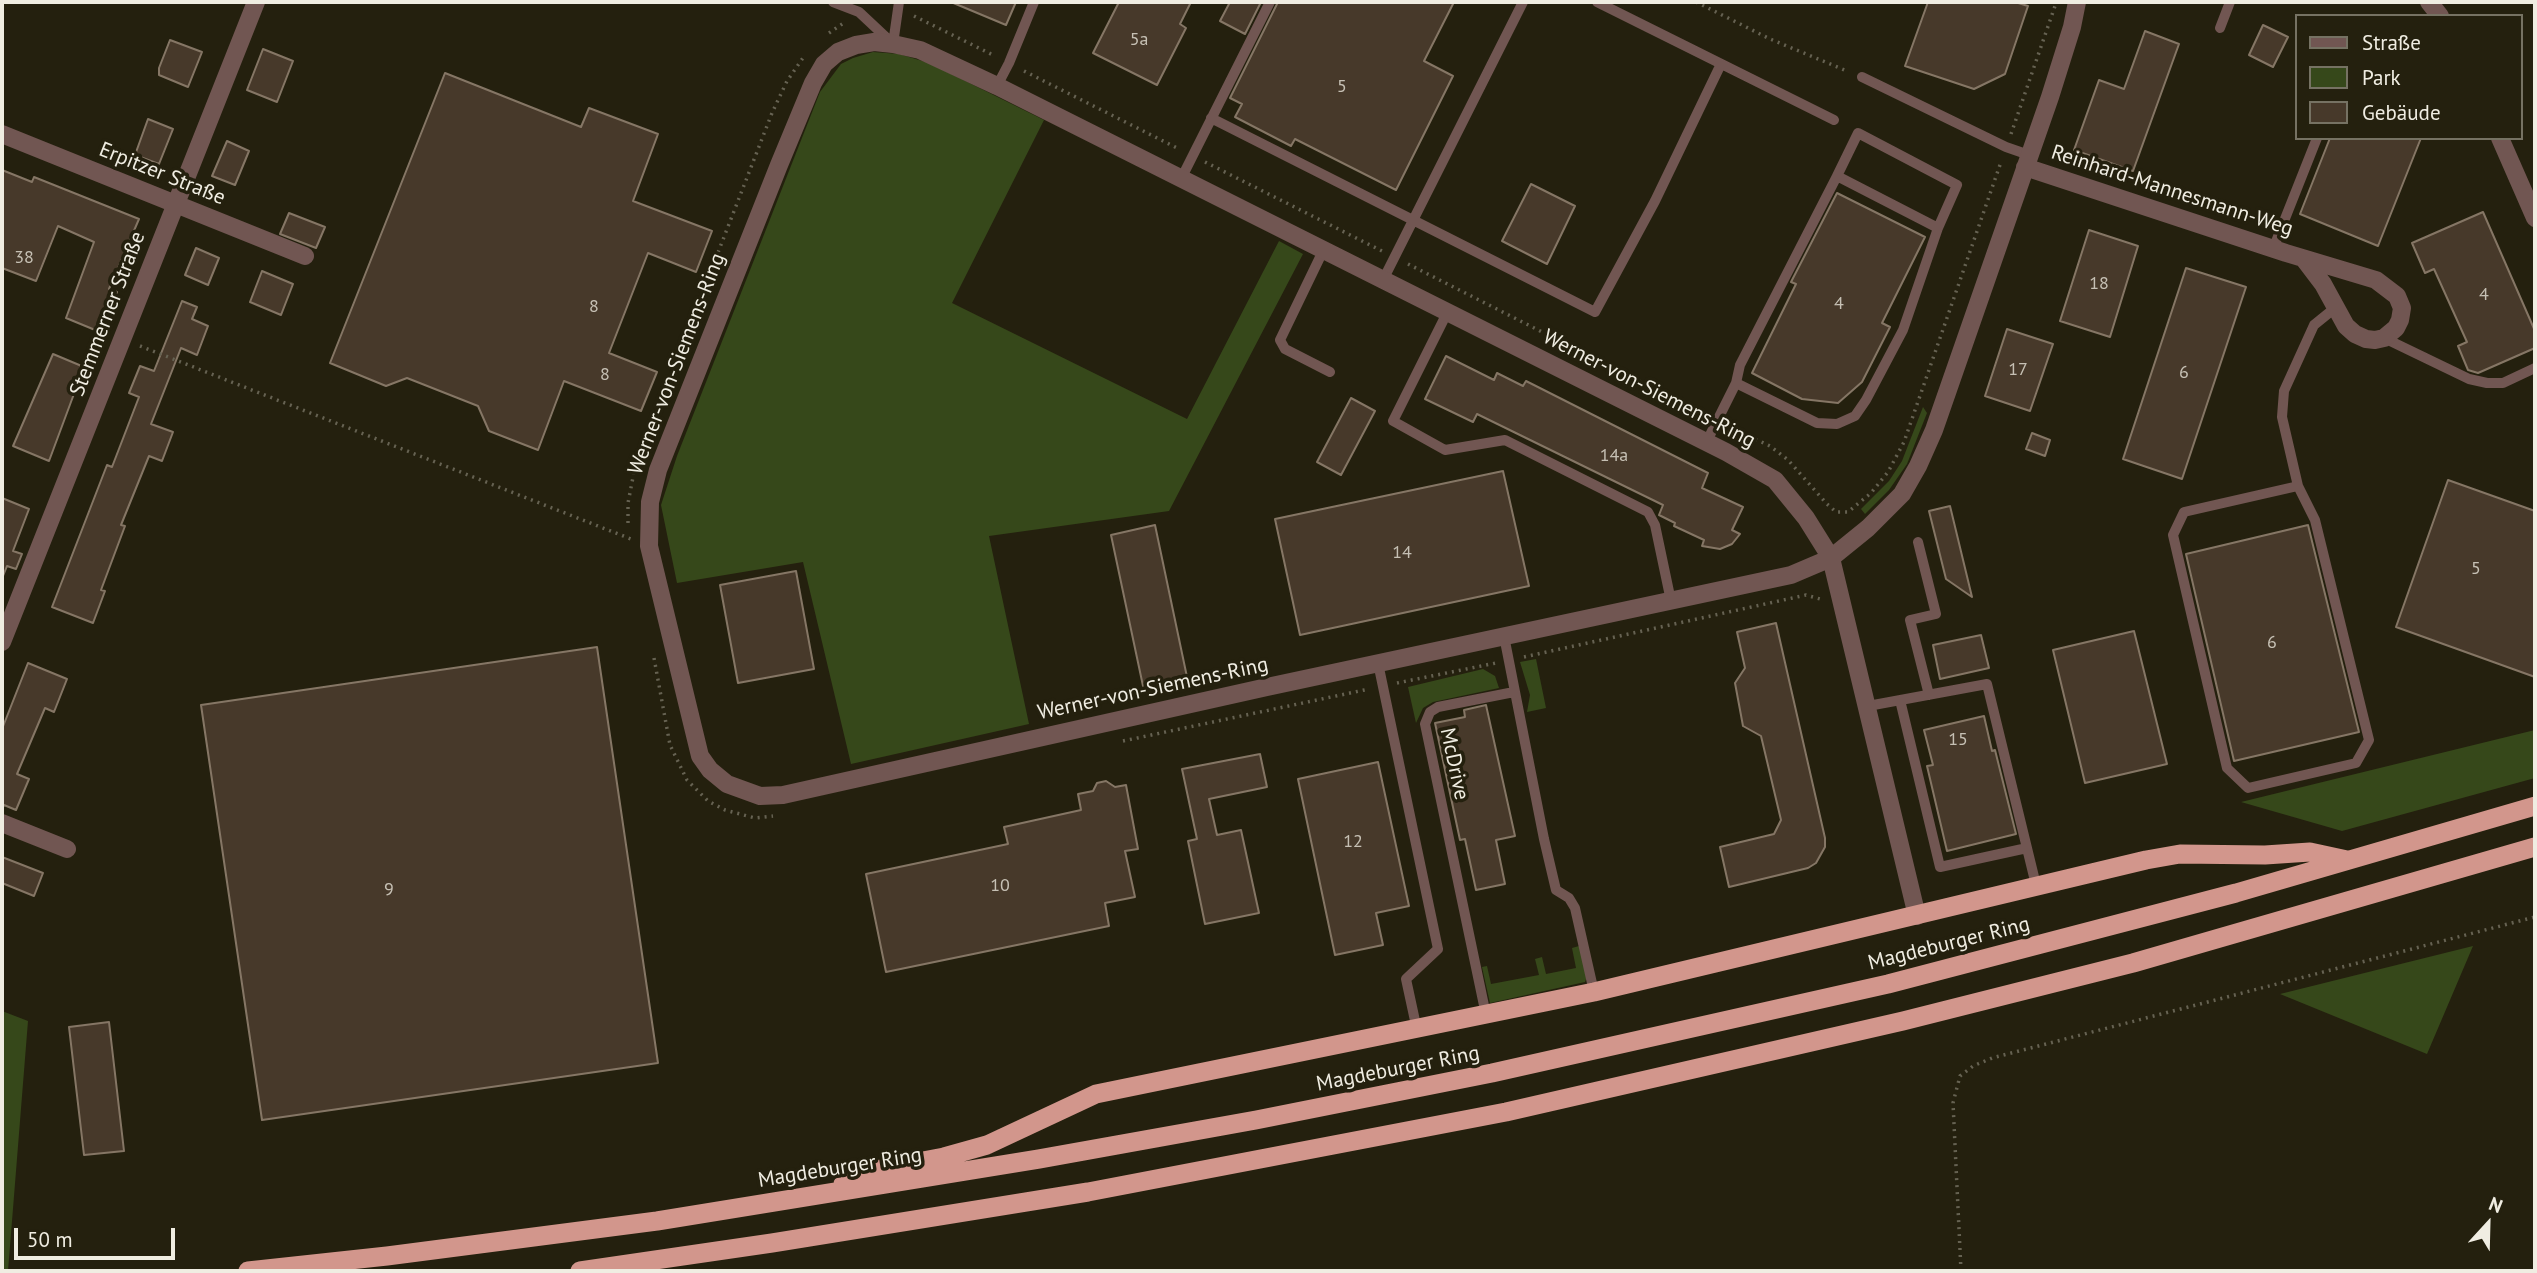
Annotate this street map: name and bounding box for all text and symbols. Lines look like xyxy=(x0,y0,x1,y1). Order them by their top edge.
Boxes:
legend xyxy=(2296,14,2523,140)
house number: 5a xyxy=(1130,29,1148,51)
text: Straße xyxy=(2362,29,2421,56)
text: Park xyxy=(2362,64,2401,91)
house number: 5 xyxy=(1337,76,1347,98)
text: Gebäude xyxy=(2362,99,2441,126)
street label: Erpitzer Straße xyxy=(95,137,229,211)
street label: Reinhard-Mannesmann-Weg xyxy=(2048,140,2296,242)
street label: Stemmerner Straße xyxy=(65,228,151,400)
house number: 38 xyxy=(14,247,34,269)
street label: Werner-von-Siemens-Ring xyxy=(623,250,731,478)
house number: 18 xyxy=(2089,273,2109,295)
house number: 4 xyxy=(2479,284,2489,306)
house number: 4 xyxy=(1834,293,1844,315)
house number: 8 xyxy=(589,296,599,318)
street label: Werner-von-Siemens-Ring xyxy=(1538,324,1760,454)
house number: 17 xyxy=(2008,359,2028,381)
house number: 6 xyxy=(2179,362,2189,384)
house number: 8 xyxy=(600,364,610,386)
house number: 14a xyxy=(1600,445,1628,467)
house number: 14 xyxy=(1392,542,1412,564)
house number: 5 xyxy=(2471,558,2481,580)
house number: 6 xyxy=(2267,632,2277,654)
street label: Werner-von-Siemens-Ring xyxy=(1035,652,1271,726)
street label: McDrive xyxy=(1434,726,1474,802)
house number: 15 xyxy=(1948,729,1968,751)
house number: 12 xyxy=(1343,831,1363,853)
house number: 10 xyxy=(990,875,1010,897)
house number: 9 xyxy=(384,879,394,901)
street label: Magdeburger Ring xyxy=(1866,912,2032,976)
street label: Magdeburger Ring xyxy=(1314,1041,1482,1097)
street label: Magdeburger Ring xyxy=(756,1143,924,1193)
north arrow xyxy=(2453,1189,2523,1259)
text: N xyxy=(2486,1191,2506,1218)
scale bar xyxy=(18,1214,178,1258)
text: 50 m xyxy=(27,1226,73,1253)

